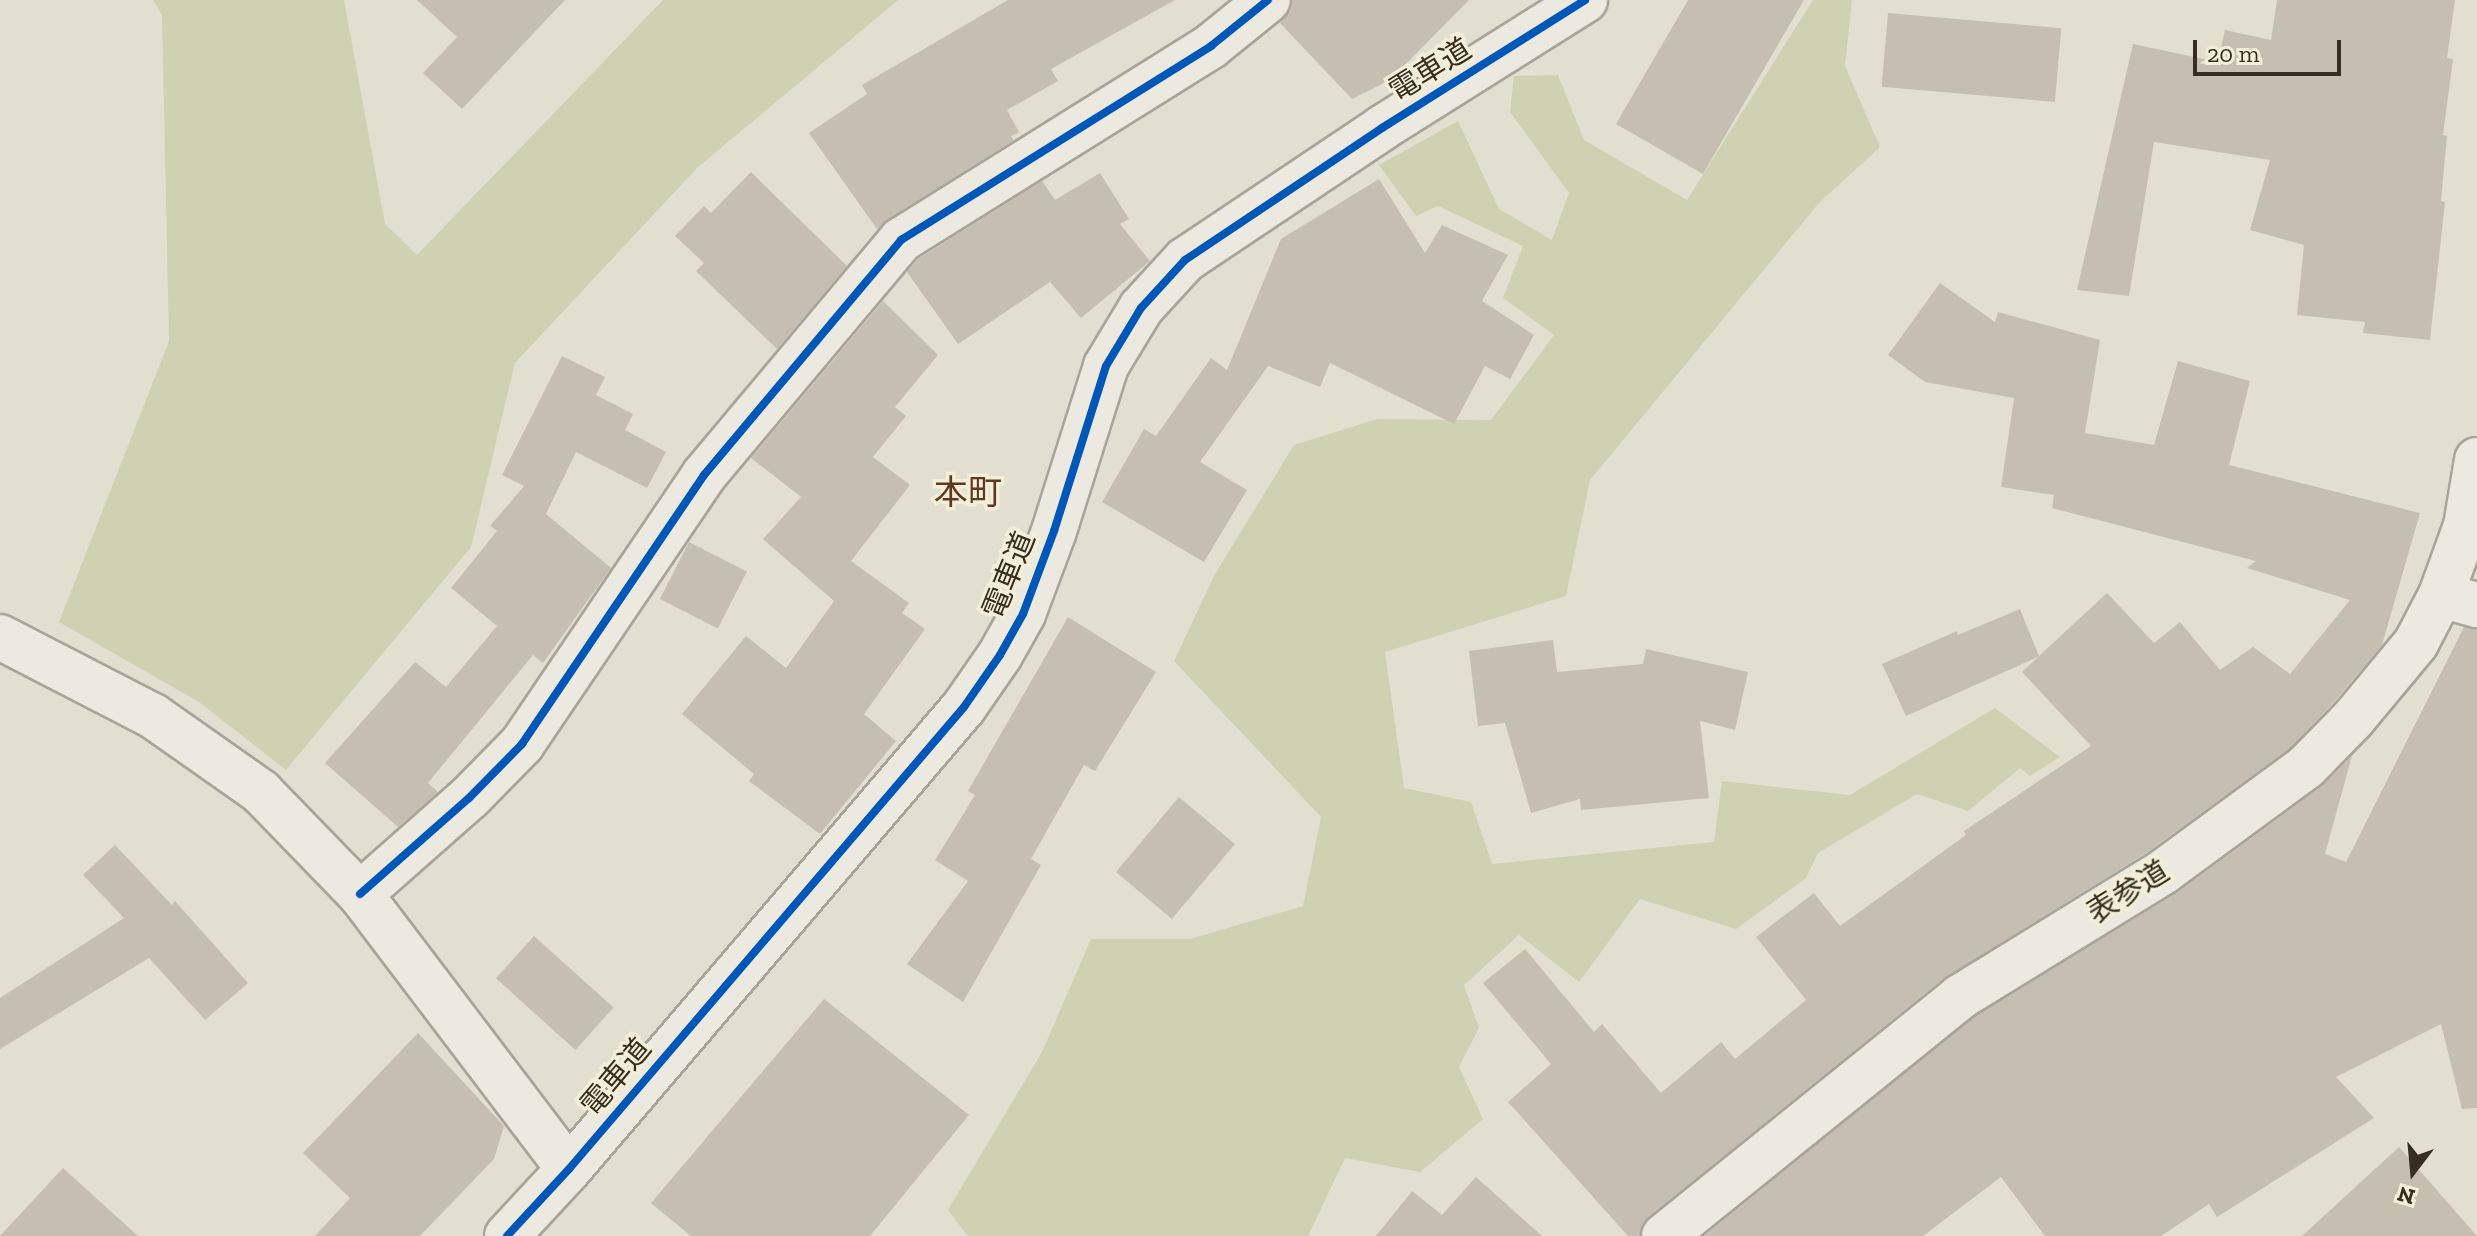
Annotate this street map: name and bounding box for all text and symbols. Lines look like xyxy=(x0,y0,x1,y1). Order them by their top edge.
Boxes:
scale bar xyxy=(2197,24,2345,74)
street label: 電車道 xyxy=(1382,31,1478,109)
text: 20 m xyxy=(2207,39,2259,68)
district label: 本町 xyxy=(934,473,1002,513)
street label: 電車道 xyxy=(975,527,1043,623)
street label: 表参道 xyxy=(2080,853,2176,931)
street label: 電車道 xyxy=(573,1031,659,1123)
north arrow xyxy=(2373,1132,2453,1212)
text: N xyxy=(2394,1180,2418,1211)

